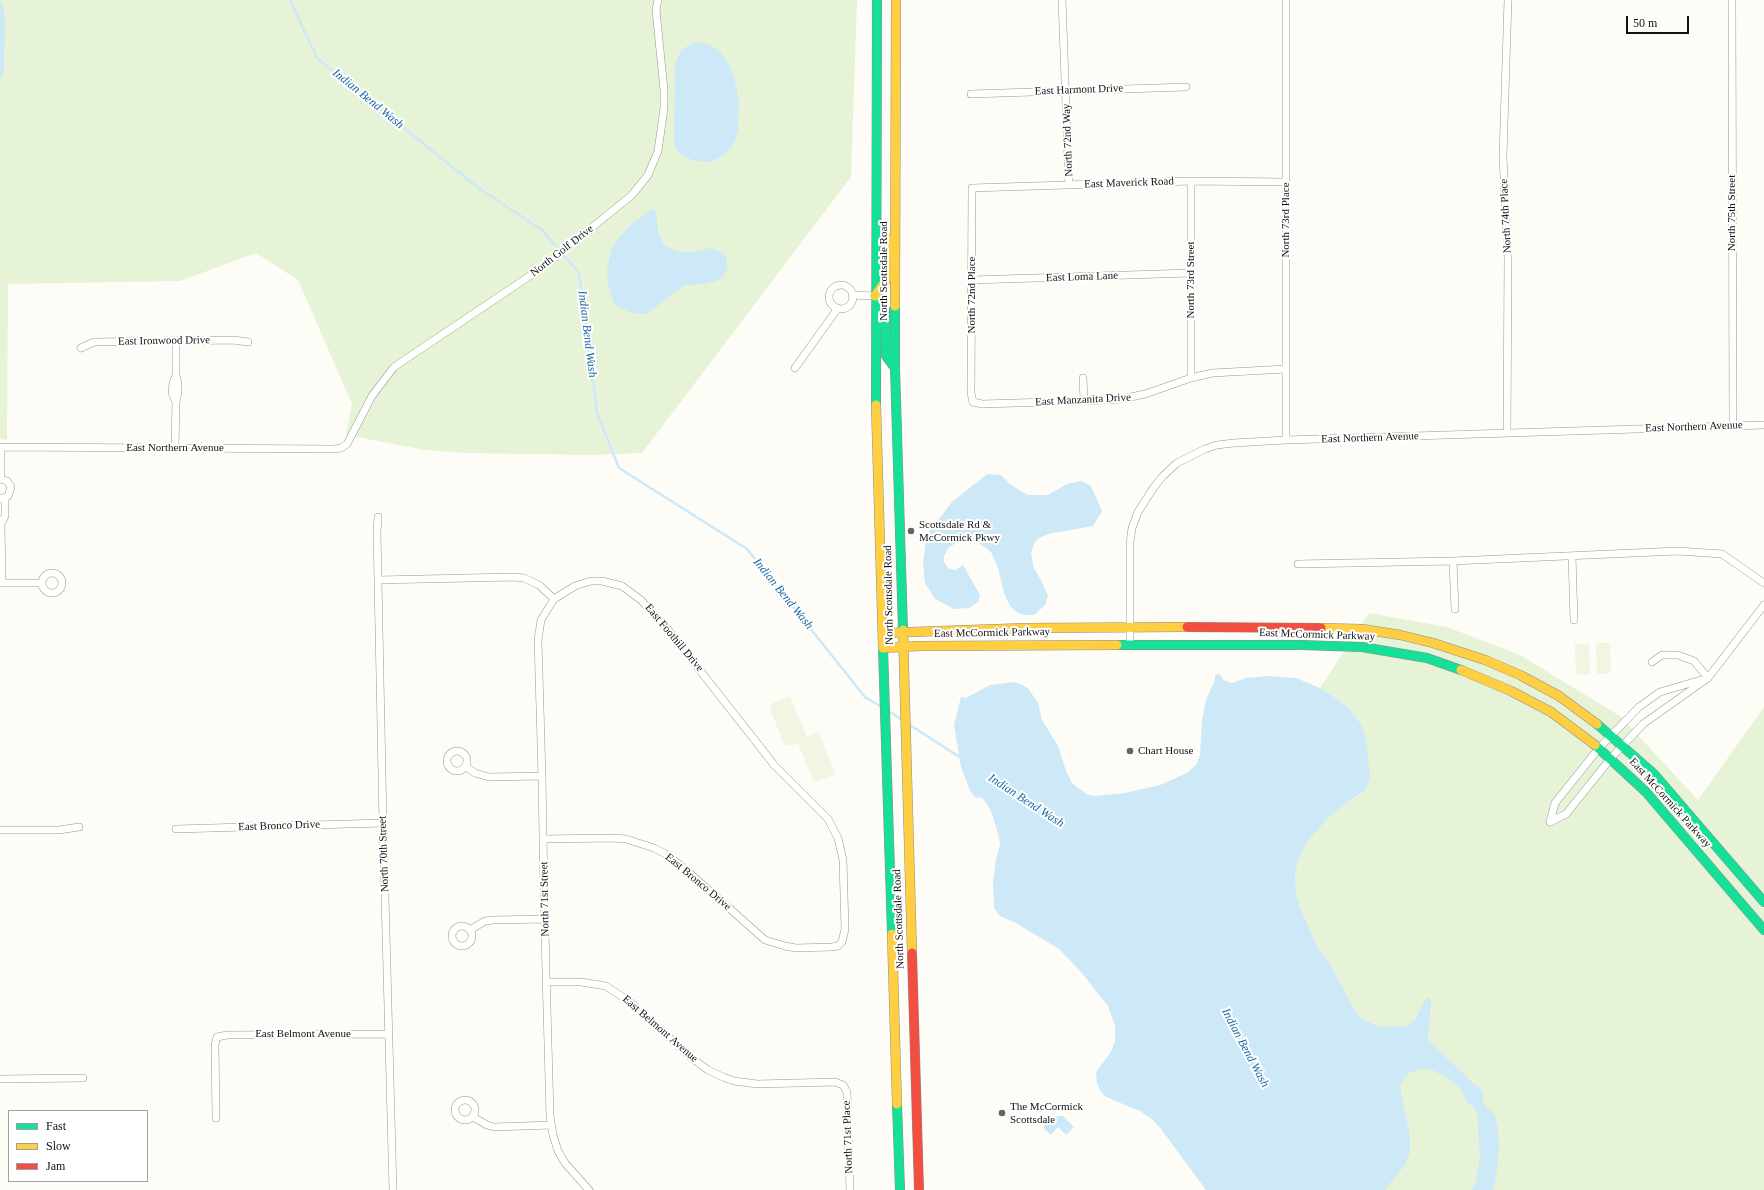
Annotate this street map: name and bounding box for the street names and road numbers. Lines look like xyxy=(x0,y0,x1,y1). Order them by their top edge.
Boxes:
street label: East Harmont Drive xyxy=(1035,82,1123,98)
street label: North 72nd Way xyxy=(1060,103,1076,177)
street label: East Maverick Road xyxy=(1084,175,1174,191)
street label: North 75th Street xyxy=(1725,175,1739,251)
street label: North 74th Place xyxy=(1497,178,1515,254)
street label: North 73rd Place xyxy=(1279,182,1293,258)
street label: North Scottsdale Road xyxy=(877,221,891,321)
street label: North Golf Drive xyxy=(528,222,596,280)
street label: North 73rd Street xyxy=(1184,242,1198,318)
street label: North 72nd Place xyxy=(965,257,979,333)
street label: East Loma Lane xyxy=(1046,269,1118,285)
street label: East Ironwood Drive xyxy=(118,334,210,348)
street label: East Manzanita Drive xyxy=(1035,391,1131,409)
street label: East Northern Avenue xyxy=(1645,419,1743,435)
street label: East Northern Avenue xyxy=(1321,430,1419,446)
street label: East Northern Avenue xyxy=(126,441,224,455)
street label: North Scottsdale Road xyxy=(882,545,896,645)
street label: East Foothill Drive xyxy=(642,601,706,675)
street label: East McCormick Parkway xyxy=(934,625,1050,641)
street label: East McCormick Parkway xyxy=(1259,626,1375,644)
street label: East McCormick Parkway xyxy=(1626,755,1714,851)
street label: North 70th Street xyxy=(376,816,392,892)
street label: East Bronco Drive xyxy=(238,818,320,834)
street label: East Bronco Drive xyxy=(662,851,734,913)
street label: North 71st Street xyxy=(538,861,552,937)
street label: North Scottsdale Road xyxy=(891,869,907,969)
street label: East Belmont Avenue xyxy=(620,993,700,1065)
street label: East Belmont Avenue xyxy=(255,1027,351,1041)
street label: North 71st Place xyxy=(840,1100,856,1174)

